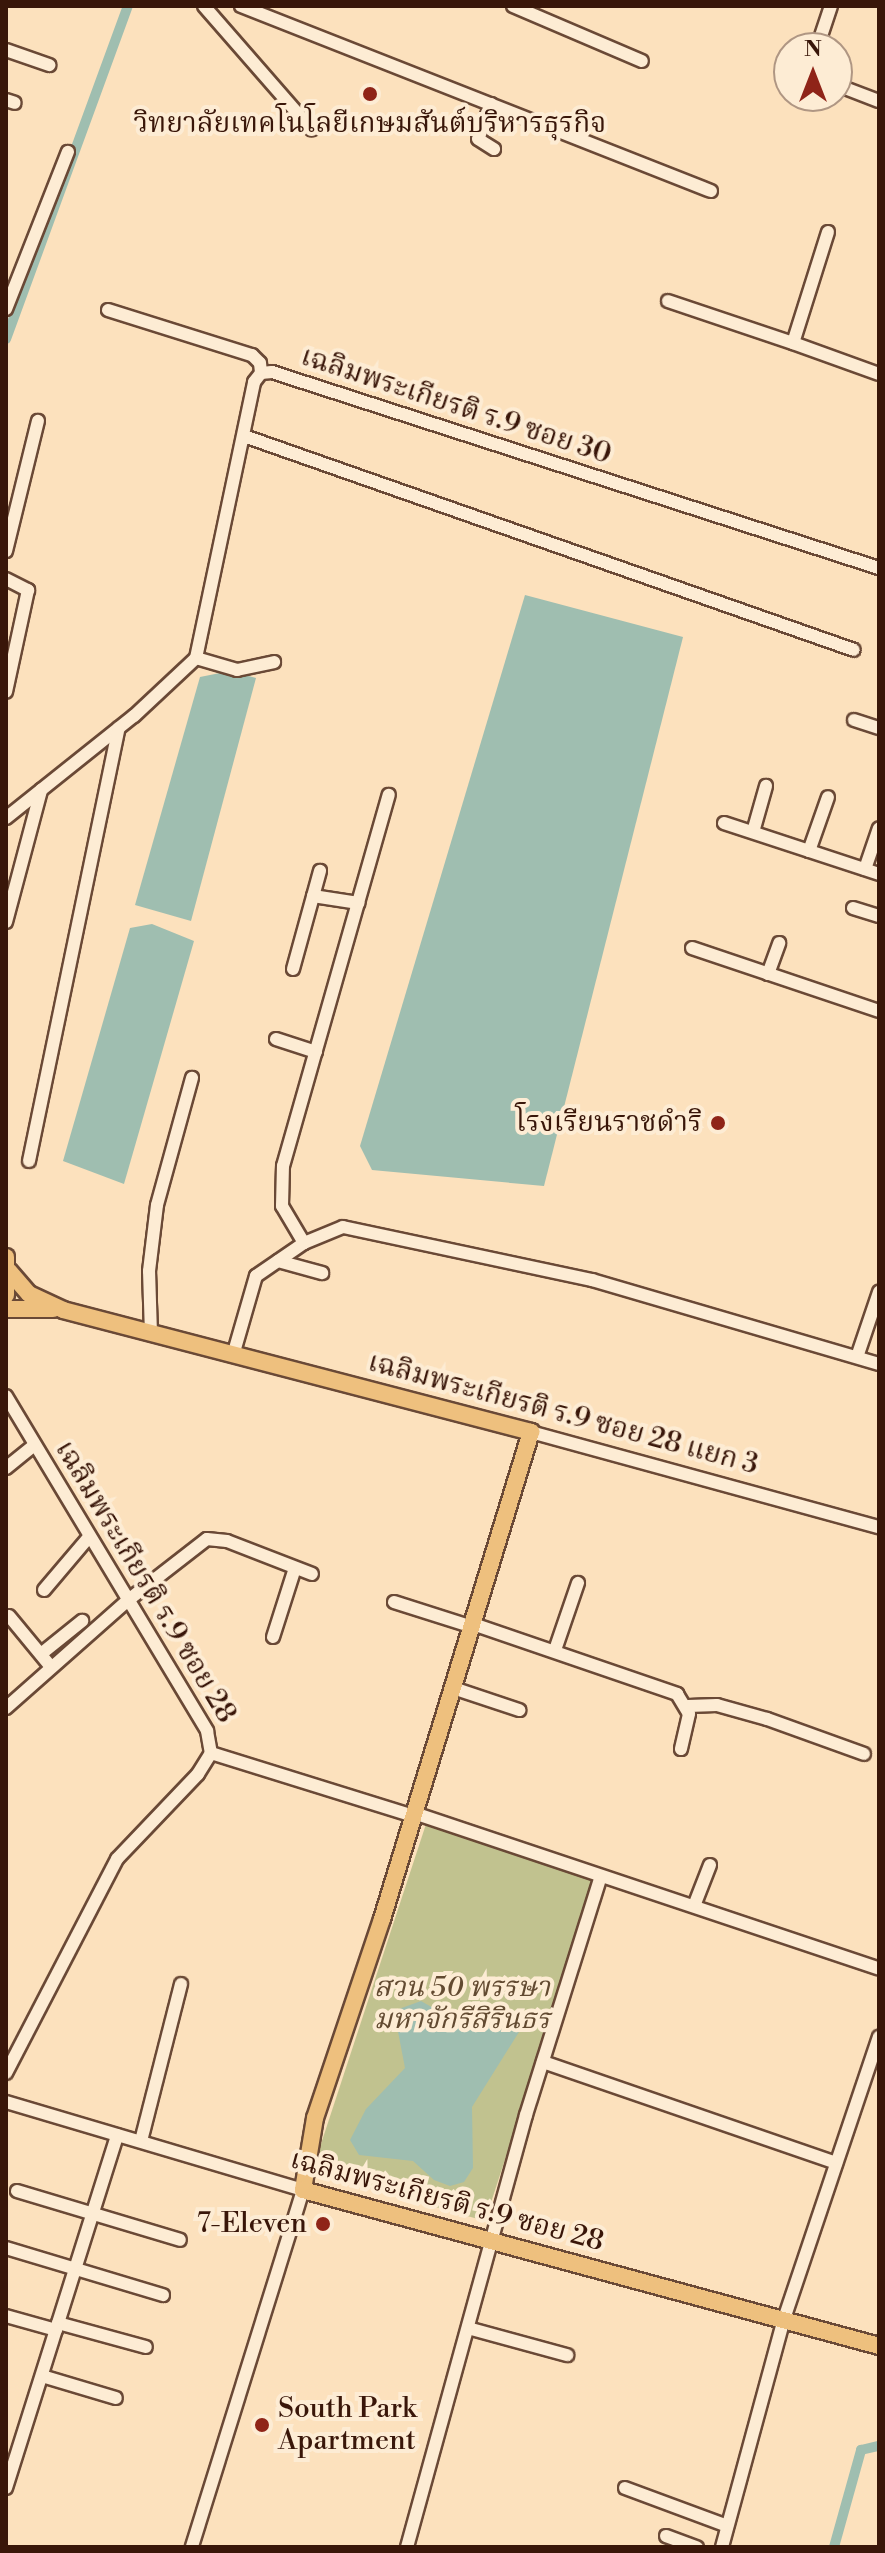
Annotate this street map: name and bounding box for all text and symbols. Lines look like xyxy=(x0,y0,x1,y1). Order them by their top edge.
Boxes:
north arrow xyxy=(773,32,853,112)
text: N xyxy=(804,36,822,63)
marker: วิทยาลัยเทคโนโลยีเกษมสันต์บริหารธุรกิจ xyxy=(361,85,379,103)
place label: วิทยาลัยเทคโนโลยีเกษมสันต์บริหารธุรกิจ xyxy=(134,107,606,141)
street label: เฉลิมพระเกียรติ ร.9 ซอย 30 xyxy=(297,340,615,472)
place label: โรงเรียนราชดำริ xyxy=(515,1106,702,1140)
marker: โรงเรียนราชดำริ xyxy=(709,1114,727,1132)
street label: เฉลิมพระเกียรติ ร.9 ซอย 28 แยก 3 xyxy=(364,1346,762,1482)
street label: เฉลิมพระเกียรติ ร.9 ซอย 28 xyxy=(47,1435,243,1729)
park label: สวน 50 พรรษา มหาจักรีสิรินธร xyxy=(374,1971,550,2037)
street label: เฉลิมพระเกียรติ ร.9 ซอย 28 xyxy=(286,2143,608,2259)
place label: 7-Eleven xyxy=(197,2207,307,2241)
marker: 7-Eleven xyxy=(314,2215,332,2233)
place label: South Park Apartment xyxy=(278,2392,417,2458)
marker: South Park Apartment xyxy=(253,2416,271,2434)

